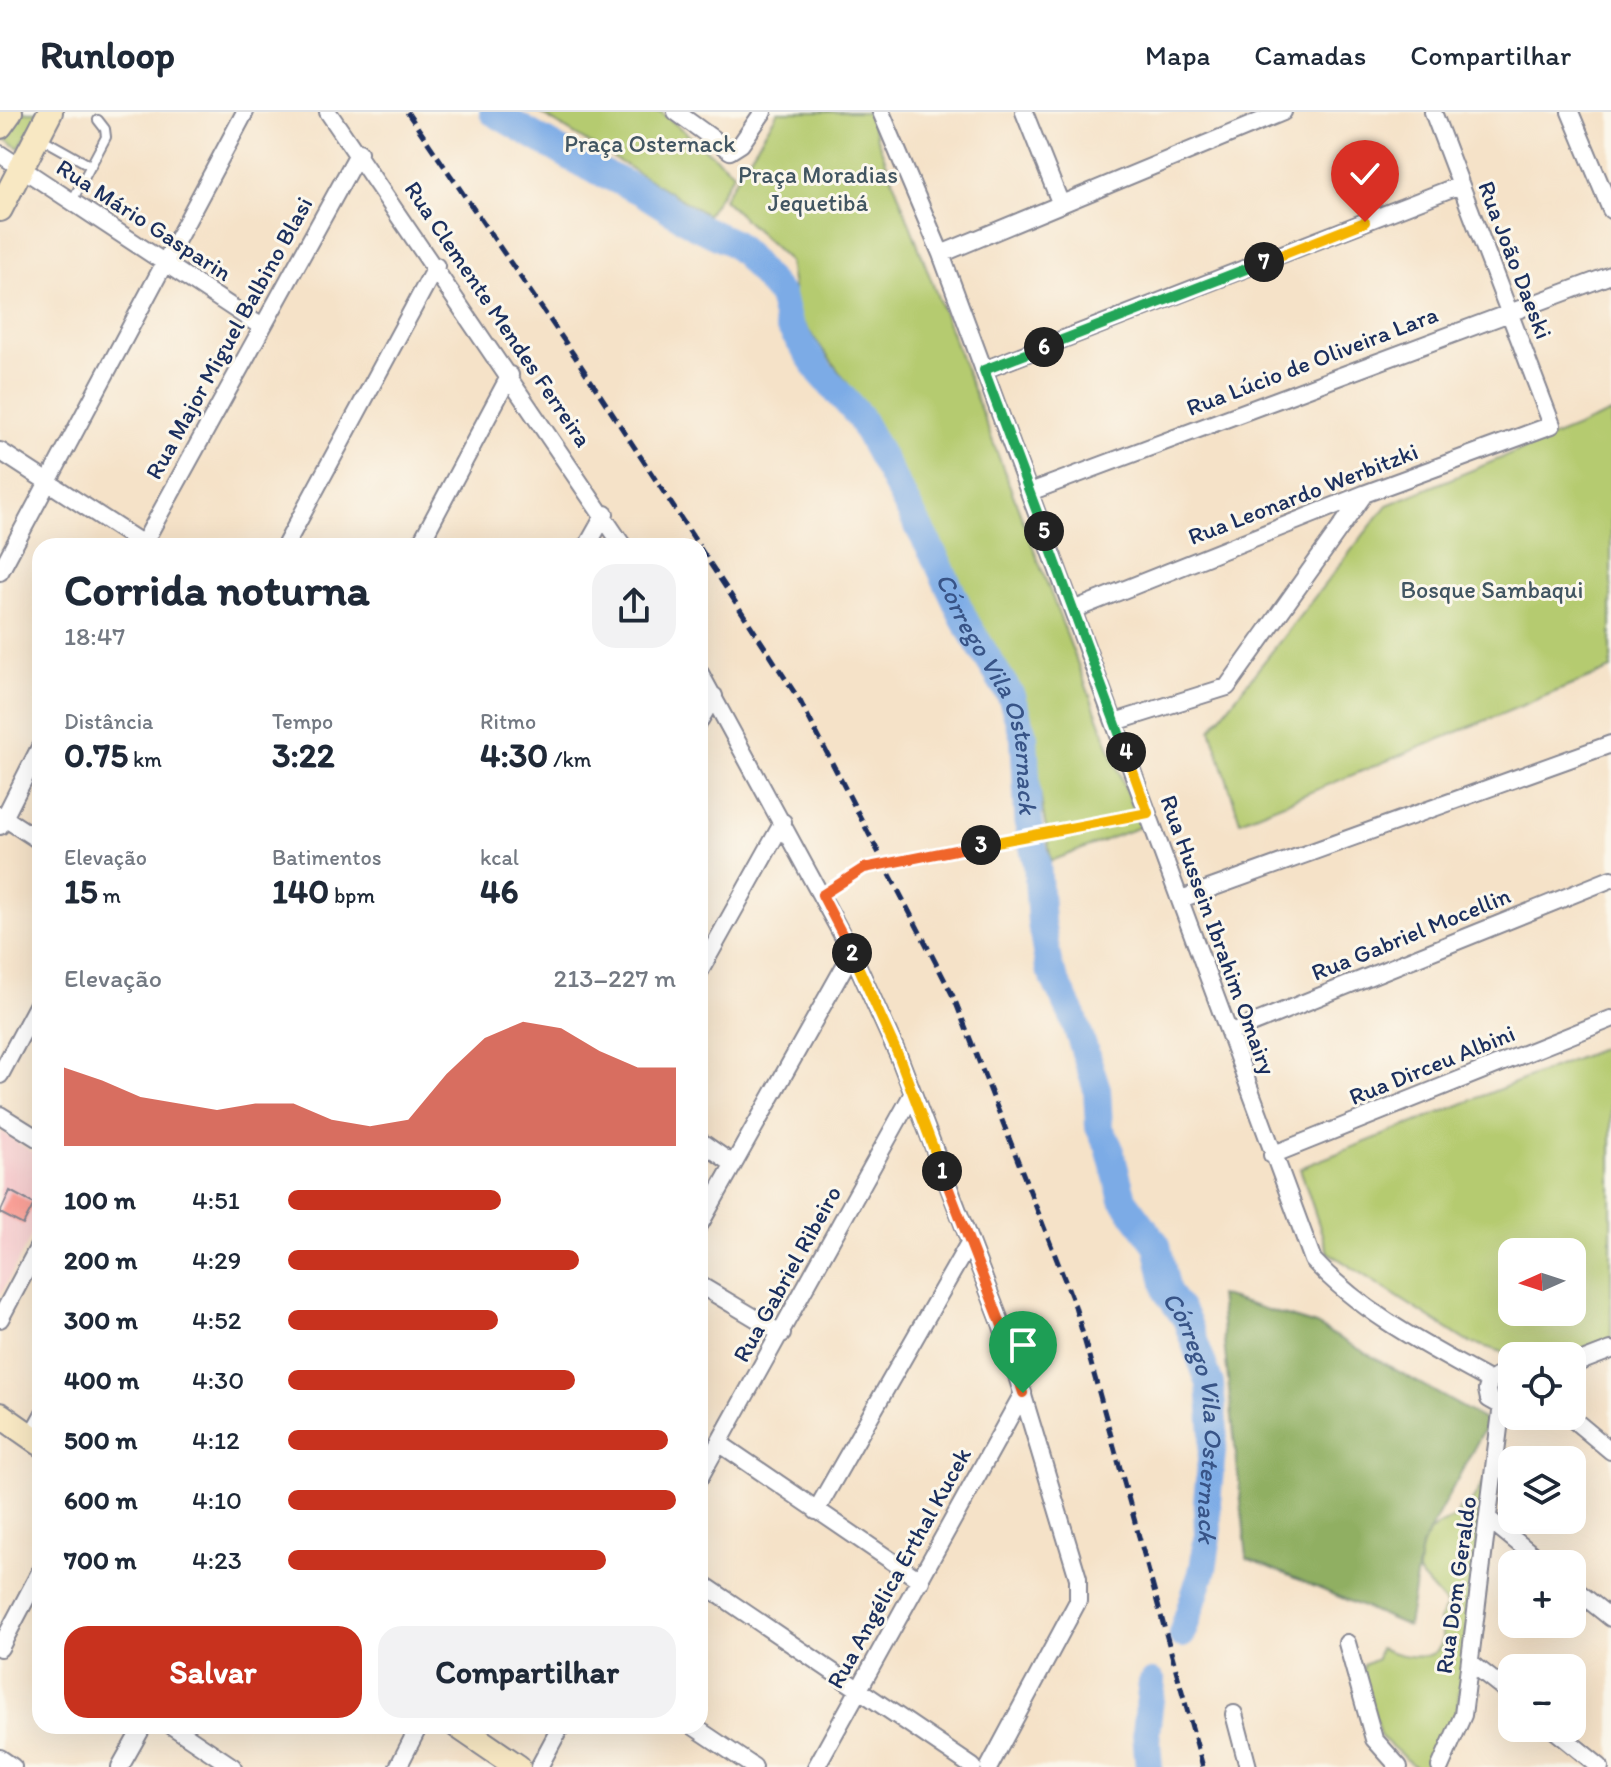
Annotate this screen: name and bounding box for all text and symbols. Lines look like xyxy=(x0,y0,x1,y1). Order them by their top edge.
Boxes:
text: Runloop xyxy=(40,32,175,78)
text: Mapa xyxy=(1145,38,1210,72)
text: Camadas xyxy=(1254,38,1366,72)
text: Compartilhar xyxy=(1410,38,1571,72)
park label: Praça Osternack xyxy=(564,129,736,158)
pin xyxy=(1331,140,1399,222)
street label: Rua Mário Gasparin xyxy=(51,152,237,287)
icon: check xyxy=(1343,152,1387,196)
park label: Praça Moradias Jequetibá xyxy=(738,160,898,217)
street label: Rua Clemente Mendes Ferreira xyxy=(399,175,598,452)
street label: Rua João Daeski xyxy=(1472,177,1559,343)
street label: Rua Major Miguel Balbino Blasi xyxy=(139,191,318,484)
pin: 7 xyxy=(1244,242,1284,282)
text: 7 xyxy=(1259,248,1269,275)
street label: Rua Lúcio de Oliveira Lara xyxy=(1182,299,1442,422)
pin: 6 xyxy=(1024,327,1064,367)
text: 6 xyxy=(1038,333,1050,360)
street label: Rua Leonardo Werbitzki xyxy=(1184,436,1422,551)
pin: 5 xyxy=(1024,511,1064,551)
text: 5 xyxy=(1038,517,1050,544)
text: Corrida noturna xyxy=(64,563,370,616)
button: share xyxy=(592,564,676,648)
water label: Córrego Vila Osternack xyxy=(929,568,1044,817)
park label: Bosque Sambaqui xyxy=(1400,575,1584,604)
text: 18:47 xyxy=(64,620,125,652)
text: Distância xyxy=(64,708,154,735)
text: Tempo xyxy=(272,708,333,735)
text: Ritmo xyxy=(480,708,536,735)
pin: 4 xyxy=(1106,732,1146,772)
text: 0.75 xyxy=(64,735,128,776)
text: 3:22 xyxy=(272,735,335,776)
text: 4:30 xyxy=(480,735,548,776)
text: 4 xyxy=(1119,738,1133,765)
text: km xyxy=(128,746,162,773)
text: /km xyxy=(548,746,592,773)
street label: Rua Hussein Ibrahim Omairy xyxy=(1154,791,1283,1079)
pin: 3 xyxy=(961,825,1001,865)
text: 3 xyxy=(975,831,987,858)
text: Elevação xyxy=(64,844,147,871)
text: Batimentos xyxy=(272,844,382,871)
text: kcal xyxy=(480,844,519,871)
text: 15 xyxy=(64,871,98,912)
text: 140 xyxy=(272,871,329,912)
text: 46 xyxy=(480,871,518,912)
street label: Rua Gabriel Mocellin xyxy=(1307,880,1515,987)
text: m xyxy=(98,882,121,909)
text: bpm xyxy=(329,882,375,909)
pin: 2 xyxy=(832,933,872,973)
text: 2 xyxy=(846,939,858,966)
text: Elevação xyxy=(64,962,162,994)
text: 213–227 m xyxy=(554,962,676,994)
street label: Rua Dirceu Albini xyxy=(1345,1018,1519,1111)
pin: 1 xyxy=(922,1151,962,1191)
text: 1 xyxy=(937,1157,947,1184)
street label: Rua Gabriel Ribeiro xyxy=(726,1181,847,1367)
text: 100 m xyxy=(64,1184,136,1216)
text: 4:51 xyxy=(192,1184,240,1216)
north arrow xyxy=(1498,1238,1586,1326)
map controls xyxy=(1498,1238,1586,1742)
text: 200 m xyxy=(64,1244,137,1276)
text: 4:29 xyxy=(192,1244,241,1276)
water label: Córrego Vila Osternack xyxy=(1155,1285,1230,1547)
text: 300 m xyxy=(64,1304,138,1336)
text: 4:52 xyxy=(192,1304,241,1336)
pin xyxy=(989,1311,1057,1393)
icon: arrive xyxy=(1001,1323,1045,1367)
button: locate xyxy=(1498,1342,1586,1430)
text: 400 m xyxy=(64,1364,139,1396)
text: 4:30 xyxy=(192,1364,244,1396)
text: 500 m xyxy=(64,1424,137,1456)
text: 4:12 xyxy=(192,1424,240,1456)
street label: Rua Angélica Erthal Kucek xyxy=(820,1442,977,1693)
button: layers xyxy=(1498,1446,1586,1534)
text: 600 m xyxy=(64,1484,138,1516)
text: 4:10 xyxy=(192,1484,242,1516)
street label: Rua Dom Geraldo xyxy=(1429,1494,1482,1676)
text: 700 m xyxy=(64,1544,137,1576)
text: 4:23 xyxy=(192,1544,242,1576)
button: + xyxy=(1498,1550,1586,1638)
button: Salvar xyxy=(64,1626,362,1718)
button: Compartilhar xyxy=(378,1626,676,1718)
button: − xyxy=(1498,1654,1586,1742)

